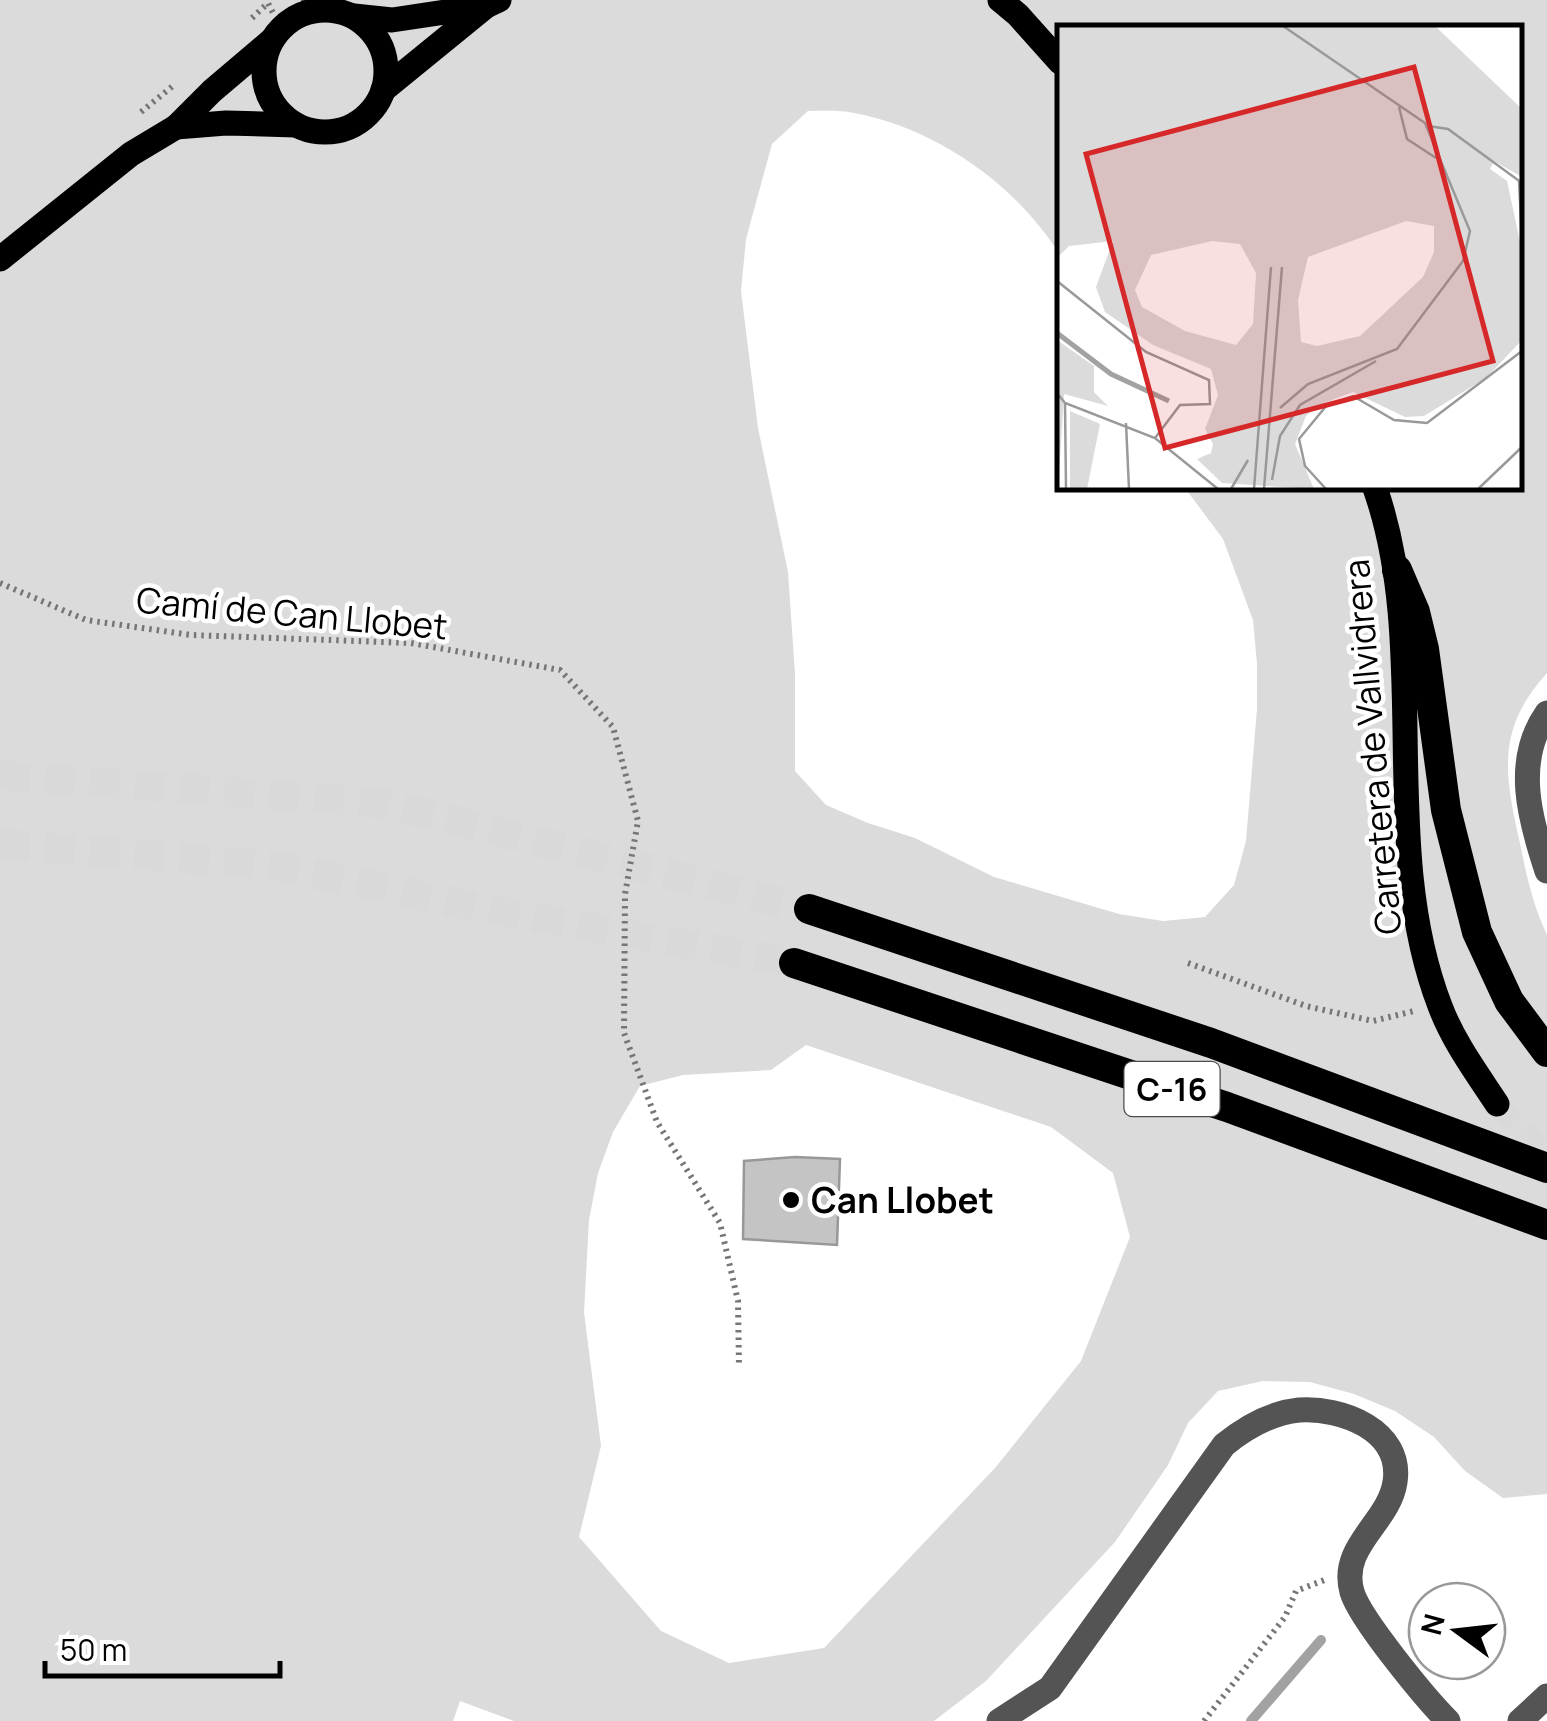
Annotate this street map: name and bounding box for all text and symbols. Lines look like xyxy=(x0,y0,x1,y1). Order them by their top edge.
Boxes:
inset map xyxy=(1057,25,1522,490)
street label: Carretera de Vallvidrera xyxy=(1332,557,1412,937)
street label: Camí de Can Llobet xyxy=(135,576,449,650)
road number: C-16 xyxy=(1124,1062,1220,1116)
place label: Can Llobet xyxy=(811,1176,994,1224)
marker: Can Llobet xyxy=(780,1189,802,1211)
north arrow xyxy=(1407,1581,1507,1681)
text: N xyxy=(1411,1610,1453,1639)
scale bar xyxy=(45,1616,280,1678)
text: 50 m xyxy=(60,1629,127,1670)

